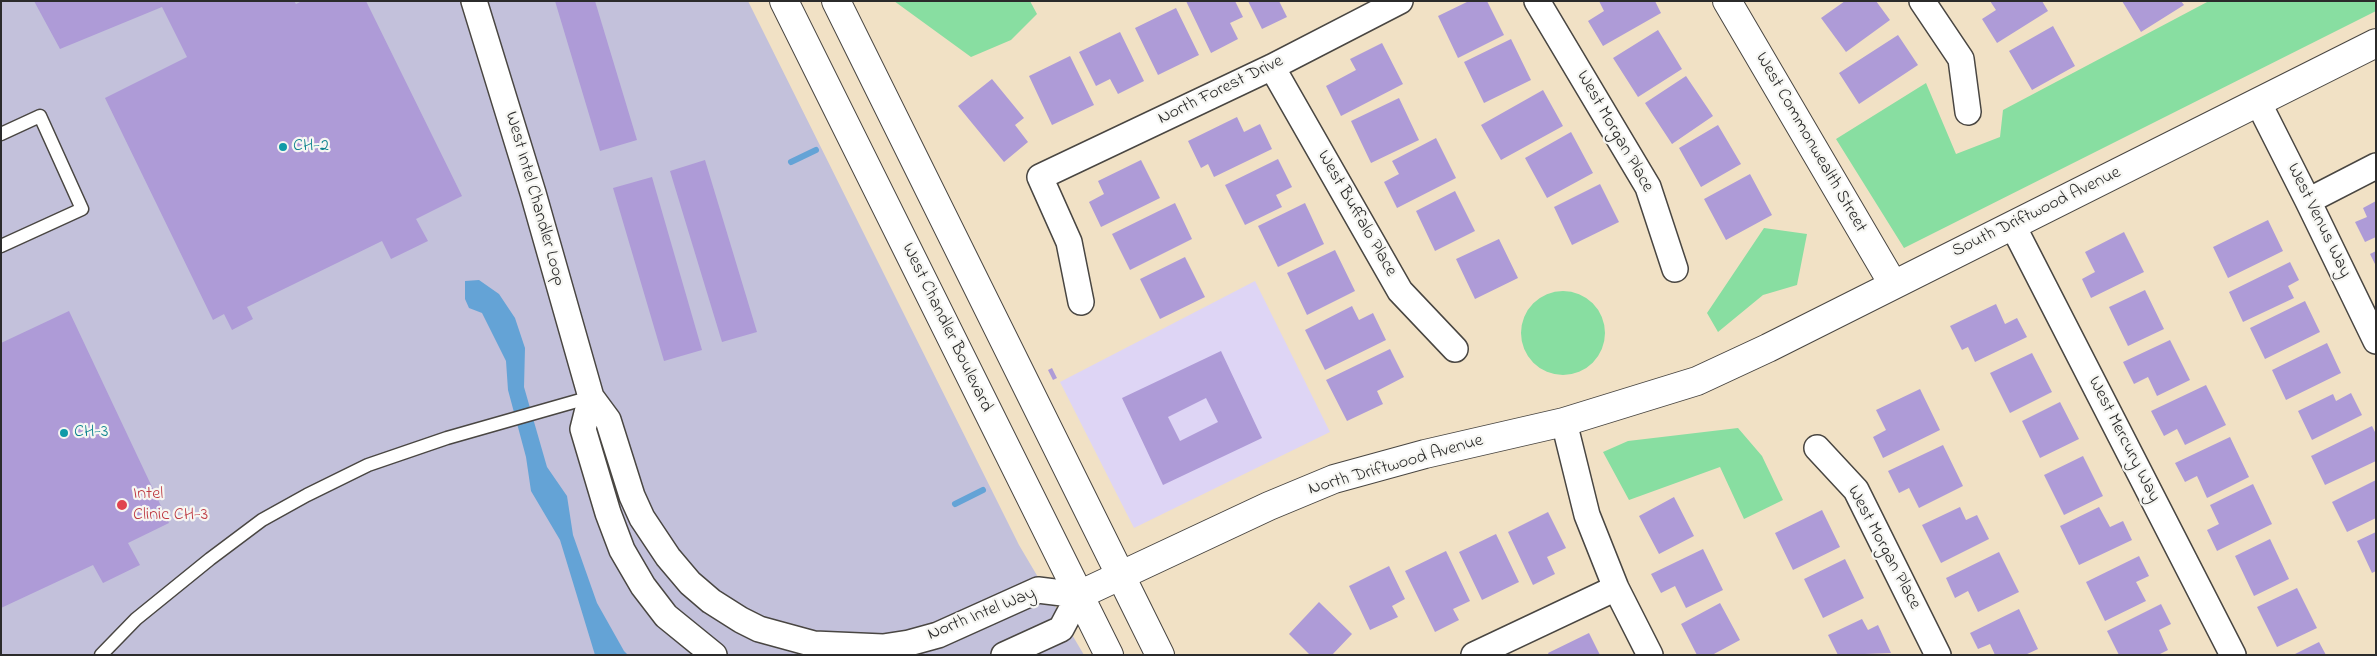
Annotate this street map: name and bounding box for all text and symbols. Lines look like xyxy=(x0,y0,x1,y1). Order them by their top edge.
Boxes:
street label: West Commonwealth Street xyxy=(1750,49,1870,237)
street label: North Forest Drive xyxy=(1155,51,1287,131)
street label: West Morgan Place xyxy=(1570,67,1658,197)
street label: West Intel Chandler Loop xyxy=(499,110,569,288)
place label: CH-2 xyxy=(293,136,329,158)
marker: CH-2 xyxy=(277,141,289,153)
street label: West Buffalo Place xyxy=(1311,147,1401,281)
street label: West Venus Way xyxy=(2281,160,2355,282)
street label: South Driftwood Avenue xyxy=(1949,163,2125,263)
street label: West Chandler Boulevard xyxy=(896,240,996,416)
street label: West Mercury Way xyxy=(2082,373,2164,507)
place label: CH-3 xyxy=(74,422,109,444)
marker: CH-3 xyxy=(58,427,70,439)
street label: North Driftwood Avenue xyxy=(1306,431,1486,501)
street label: West Morgan Place xyxy=(1841,482,1925,614)
place label: Intel Clinic CH-3 xyxy=(133,484,208,526)
marker: Intel Clinic CH-3 xyxy=(115,498,129,512)
street label: North Intel Way xyxy=(925,584,1039,646)

